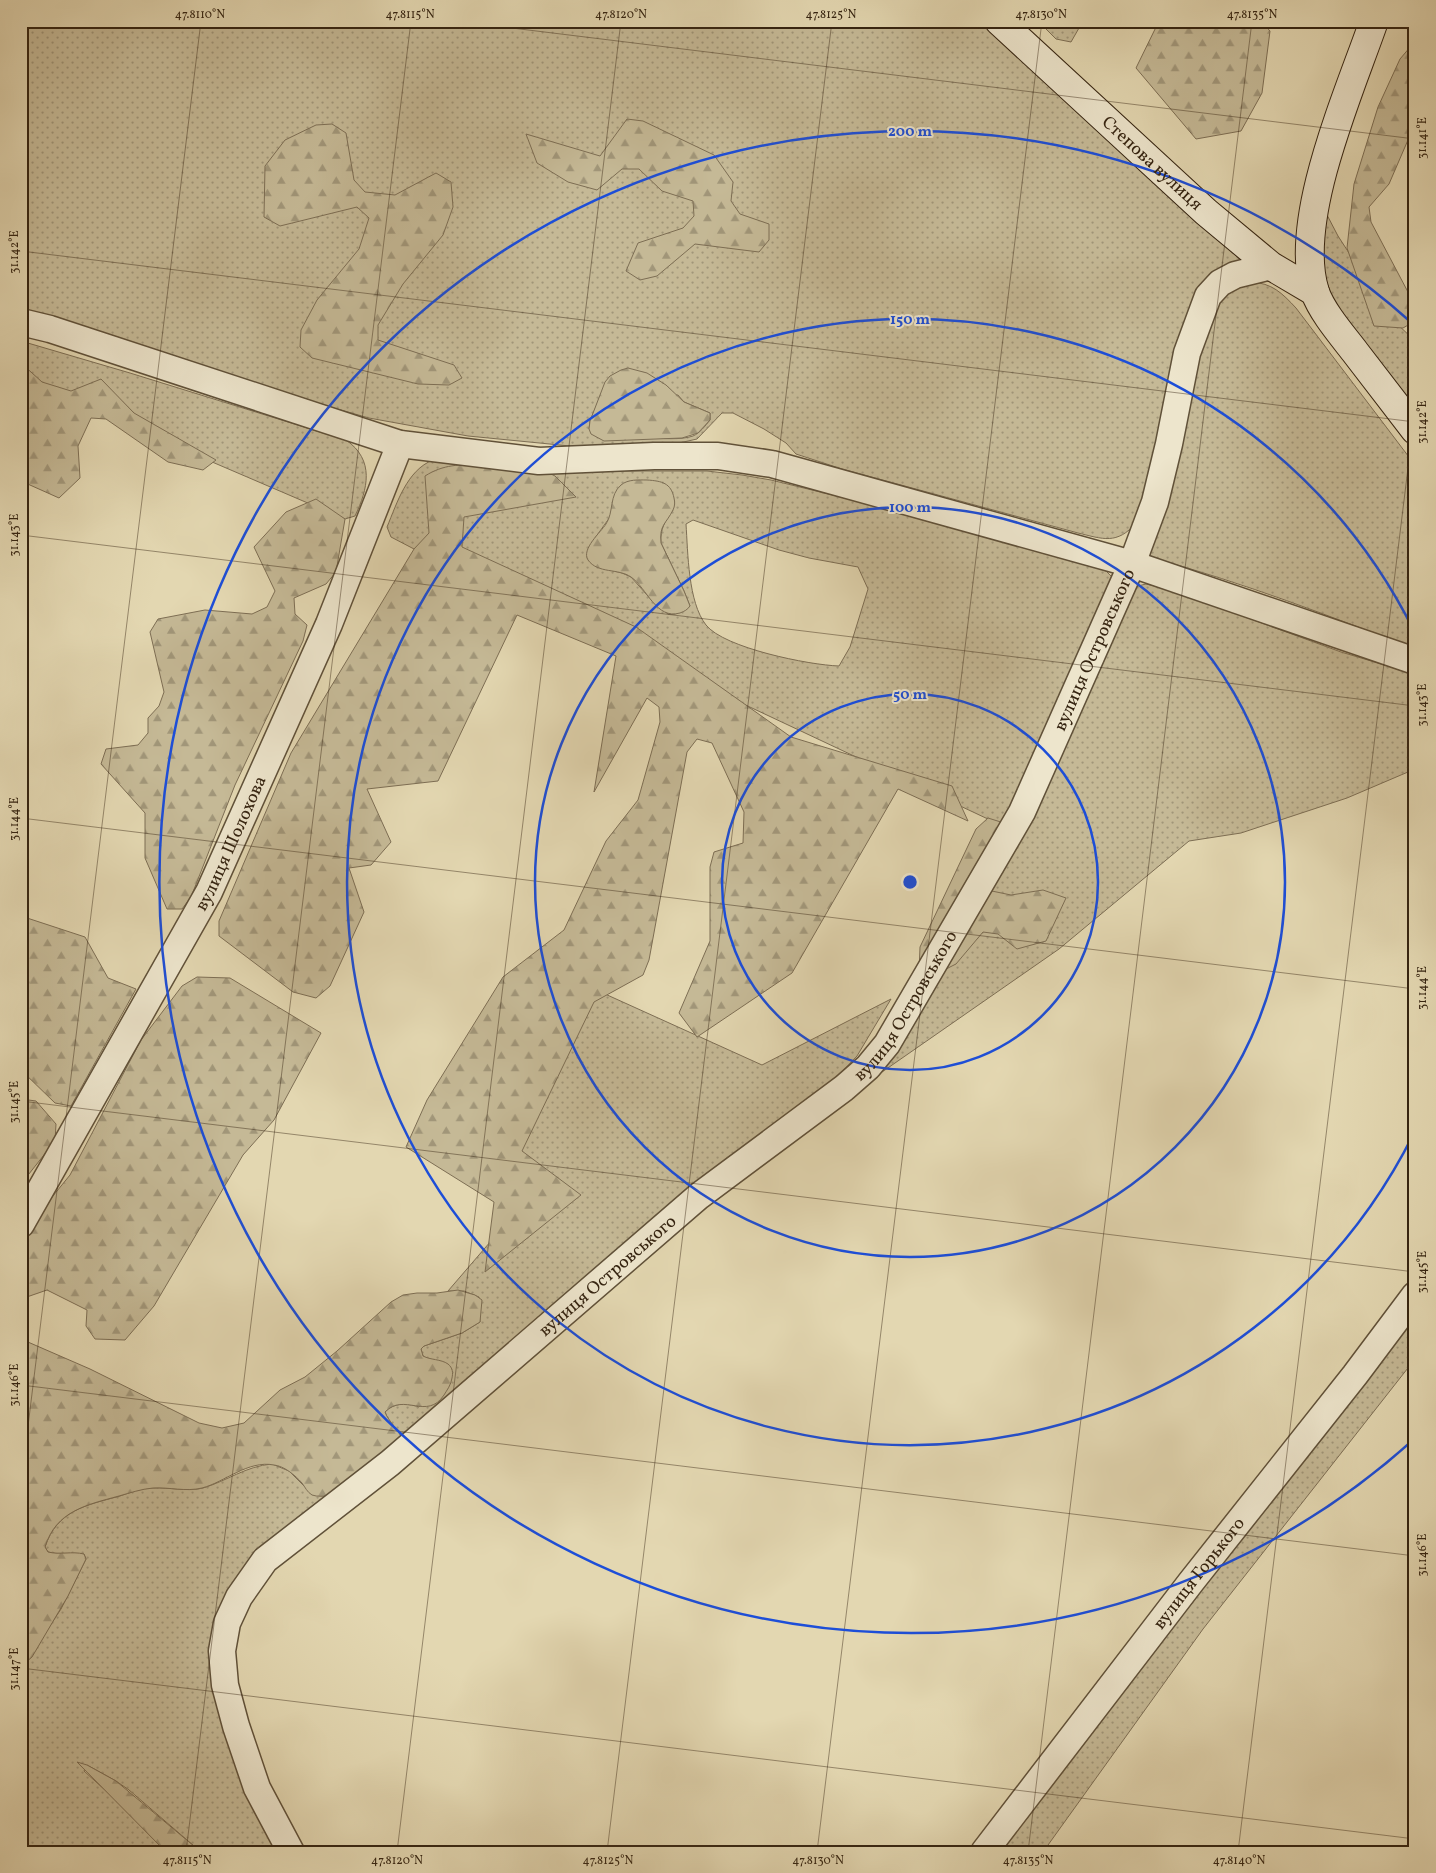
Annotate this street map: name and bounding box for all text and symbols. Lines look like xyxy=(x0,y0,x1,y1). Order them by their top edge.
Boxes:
text: 47.8110°N xyxy=(175,7,225,23)
text: 47.8115°N xyxy=(385,7,435,23)
text: 47.8120°N xyxy=(595,7,647,23)
text: 47.8125°N xyxy=(806,7,857,23)
text: 47.8130°N xyxy=(1015,7,1067,23)
text: 47.8135°N xyxy=(1227,7,1277,23)
street label: Степова вулиця xyxy=(1096,111,1208,217)
text: 31.141°E xyxy=(1415,117,1431,159)
text: 200 m xyxy=(888,122,932,143)
text: 31.142°E xyxy=(7,230,23,274)
text: 150 m xyxy=(890,310,930,331)
text: 31.142°E xyxy=(1415,400,1431,444)
text: 100 m xyxy=(889,498,932,519)
text: 31.143°E xyxy=(7,514,23,556)
street label: вулиця Островського xyxy=(1049,565,1142,735)
text: 31.143°E xyxy=(1415,684,1431,726)
text: 50 m xyxy=(893,685,927,706)
street label: вулиця Шолохова xyxy=(190,772,273,916)
text: 31.144°E xyxy=(7,797,23,841)
centre of rings xyxy=(901,873,919,891)
street label: вулиця Островського xyxy=(849,927,964,1088)
text: 31.144°E xyxy=(1415,966,1431,1010)
text: 31.145°E xyxy=(7,1081,23,1123)
street label: вулиця Островського xyxy=(534,1210,682,1343)
text: 31.145°E xyxy=(1415,1251,1431,1293)
text: 31.146°E xyxy=(7,1363,23,1407)
street label: вулиця Горького xyxy=(1148,1513,1252,1635)
text: 31.146°E xyxy=(1415,1533,1431,1577)
text: 31.147°E xyxy=(7,1648,23,1690)
text: 47.8115°N xyxy=(162,1853,212,1869)
text: 47.8120°N xyxy=(371,1853,423,1869)
text: 47.8125°N xyxy=(583,1853,634,1869)
text: 47.8130°N xyxy=(792,1853,844,1869)
text: 47.8135°N xyxy=(1003,1853,1053,1869)
text: 47.8140°N xyxy=(1213,1853,1265,1869)

